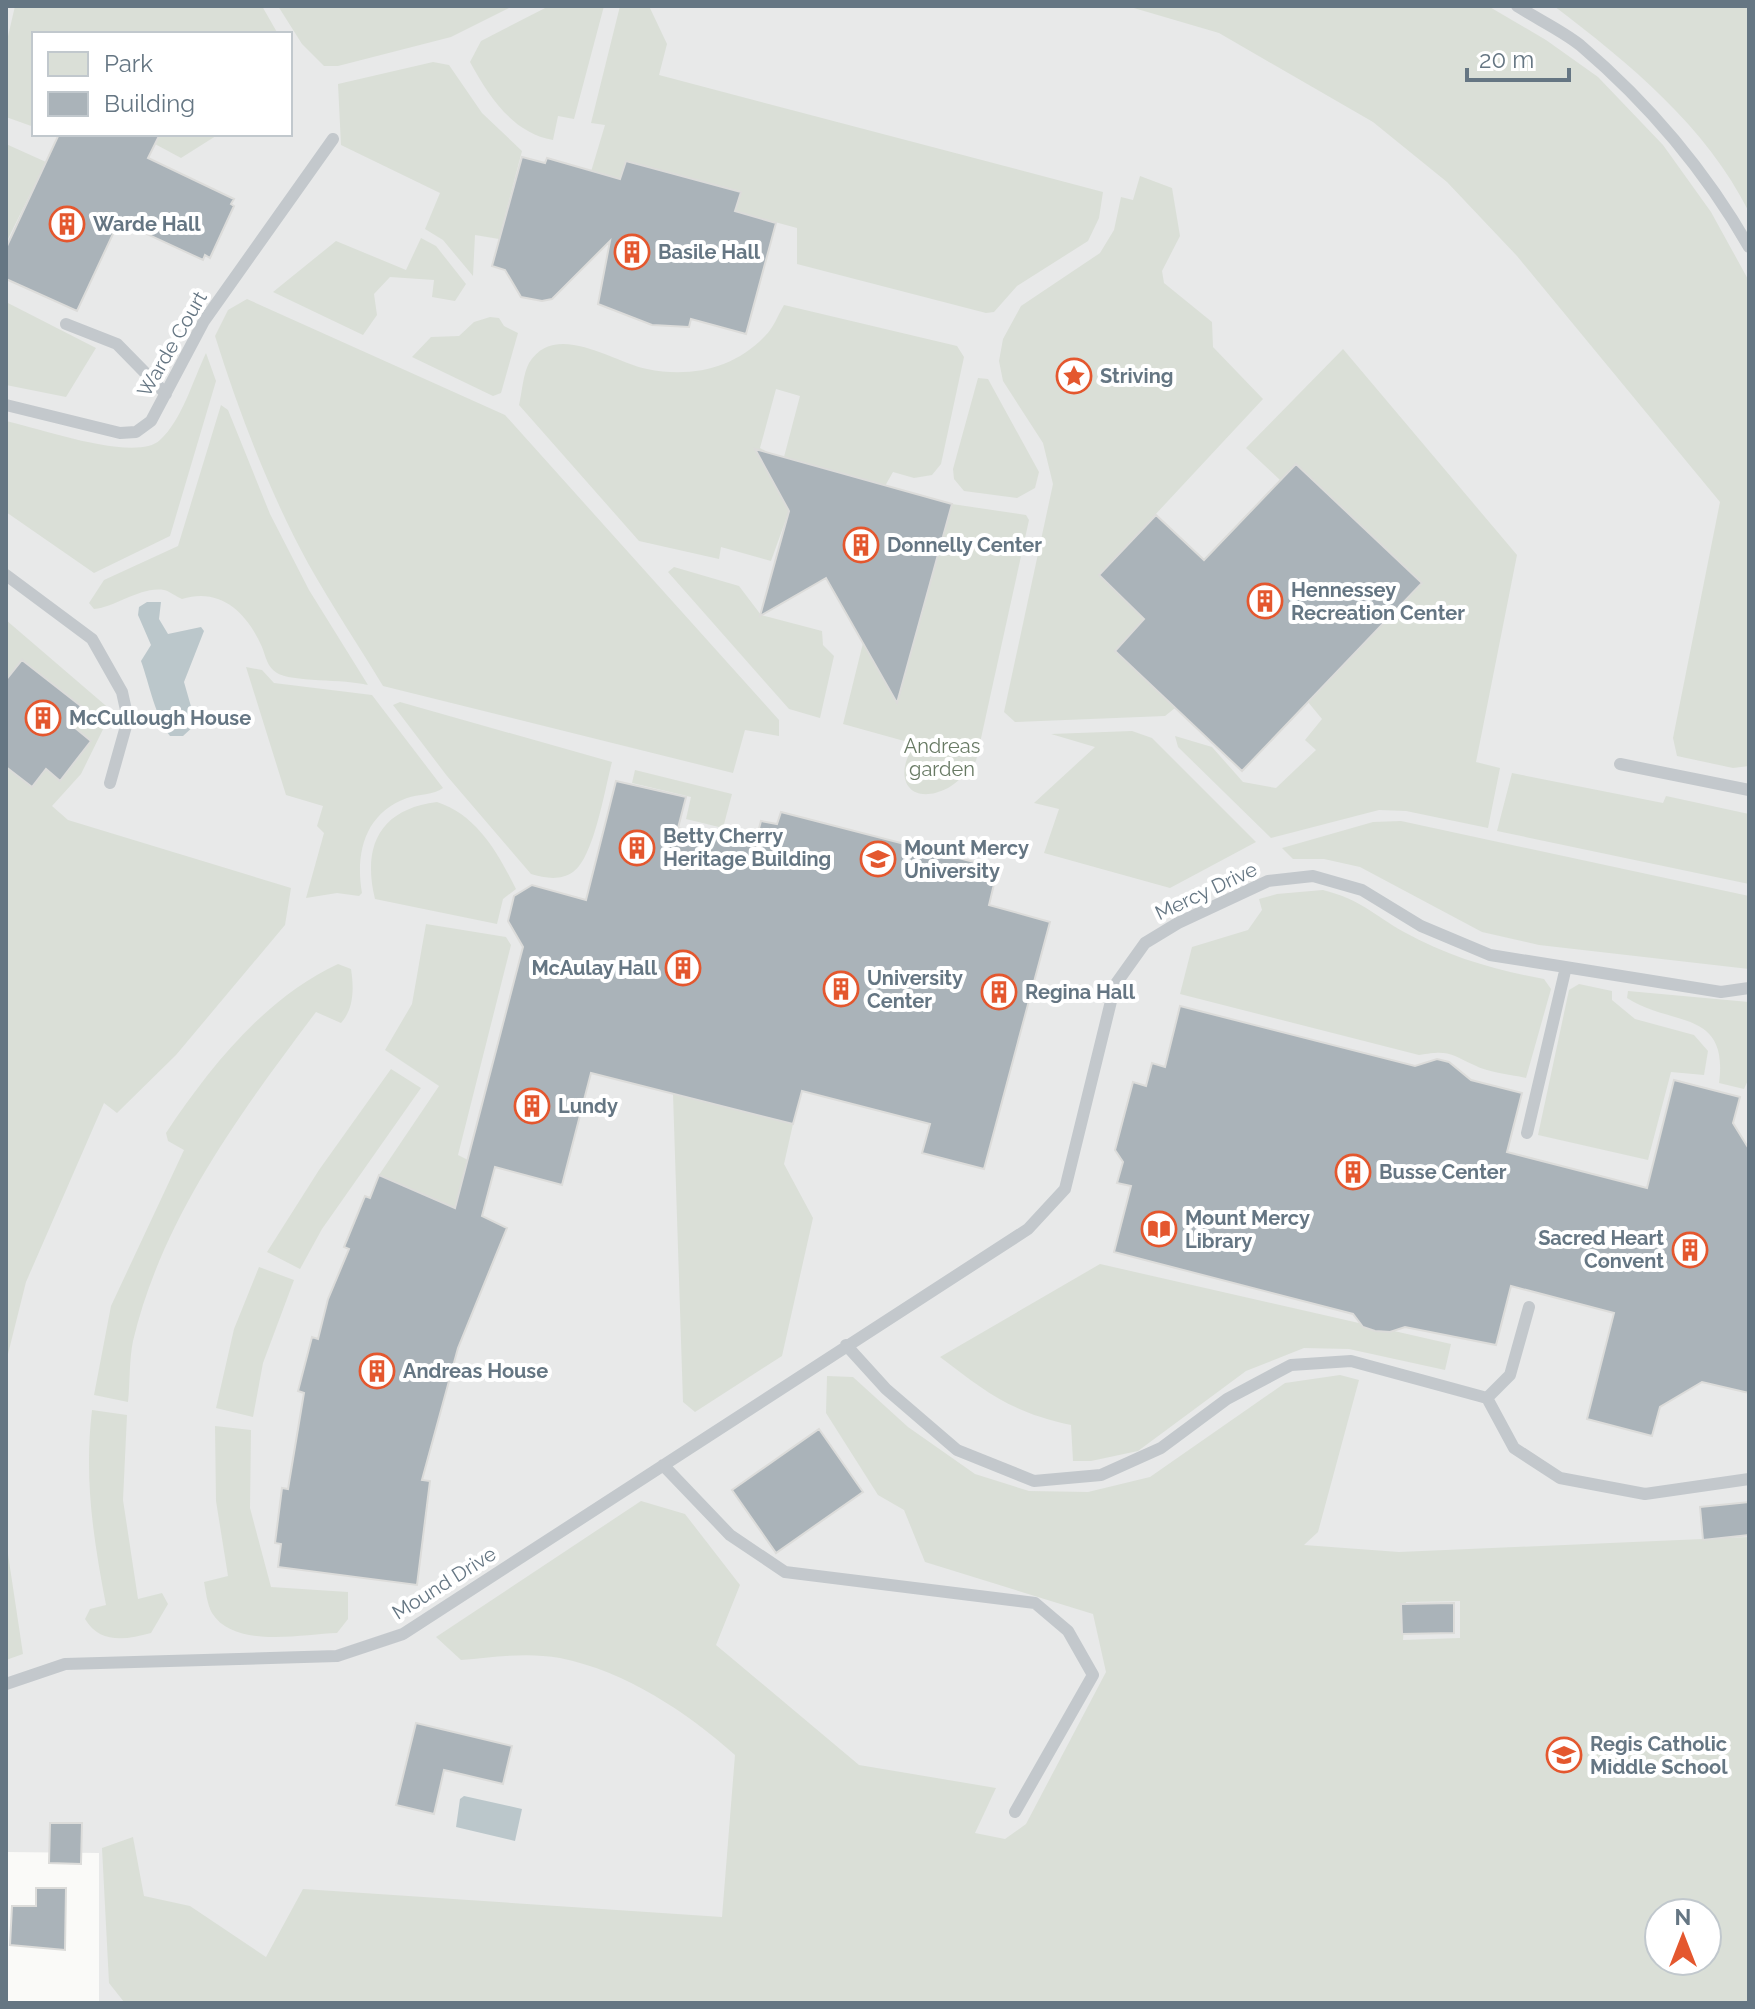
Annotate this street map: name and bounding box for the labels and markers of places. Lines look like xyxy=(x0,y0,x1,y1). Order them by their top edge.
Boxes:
building icon: Warde Hall xyxy=(48,205,86,243)
place label: Warde Hall xyxy=(93,212,201,236)
building icon: Basile Hall xyxy=(613,233,651,271)
place label: Basile Hall xyxy=(658,240,761,264)
place icon: Striving xyxy=(1055,357,1093,395)
place label: Striving xyxy=(1100,364,1173,388)
building icon: Donnelly Center xyxy=(842,526,880,564)
place label: Donnelly Center xyxy=(887,533,1042,557)
place label: Hennessey Recreation Center xyxy=(1291,578,1465,625)
building icon: Hennessey Recreation Center xyxy=(1246,582,1284,620)
building icon: McCullough House xyxy=(24,699,62,737)
place label: McCullough House xyxy=(69,706,251,730)
place label: Betty Cherry Heritage Building xyxy=(663,824,831,871)
building icon: Betty Cherry Heritage Building xyxy=(618,829,656,867)
place label: Mount Mercy University xyxy=(904,836,1029,883)
school or university icon: Mount Mercy University xyxy=(859,840,897,878)
building icon: McAulay Hall xyxy=(664,949,702,987)
place label: McAulay Hall xyxy=(531,956,658,980)
place label: University Center xyxy=(867,966,963,1013)
building icon: University Center xyxy=(822,970,860,1008)
building icon: Regina Hall xyxy=(980,973,1018,1011)
place label: Regina Hall xyxy=(1025,980,1136,1004)
building icon: Lundy xyxy=(513,1087,551,1125)
place label: Lundy xyxy=(558,1094,618,1118)
building icon: Busse Center xyxy=(1334,1153,1372,1191)
place label: Busse Center xyxy=(1379,1160,1507,1184)
place label: Mount Mercy Library xyxy=(1185,1206,1310,1253)
library icon: Mount Mercy Library xyxy=(1140,1210,1178,1248)
place label: Sacred Heart Convent xyxy=(1538,1226,1664,1273)
building icon: Sacred Heart Convent xyxy=(1671,1231,1709,1269)
building icon: Andreas House xyxy=(358,1352,396,1390)
place label: Andreas House xyxy=(403,1359,548,1383)
place label: Regis Catholic Middle School xyxy=(1590,1732,1728,1779)
school or university icon: Regis Catholic Middle School xyxy=(1545,1736,1583,1774)

